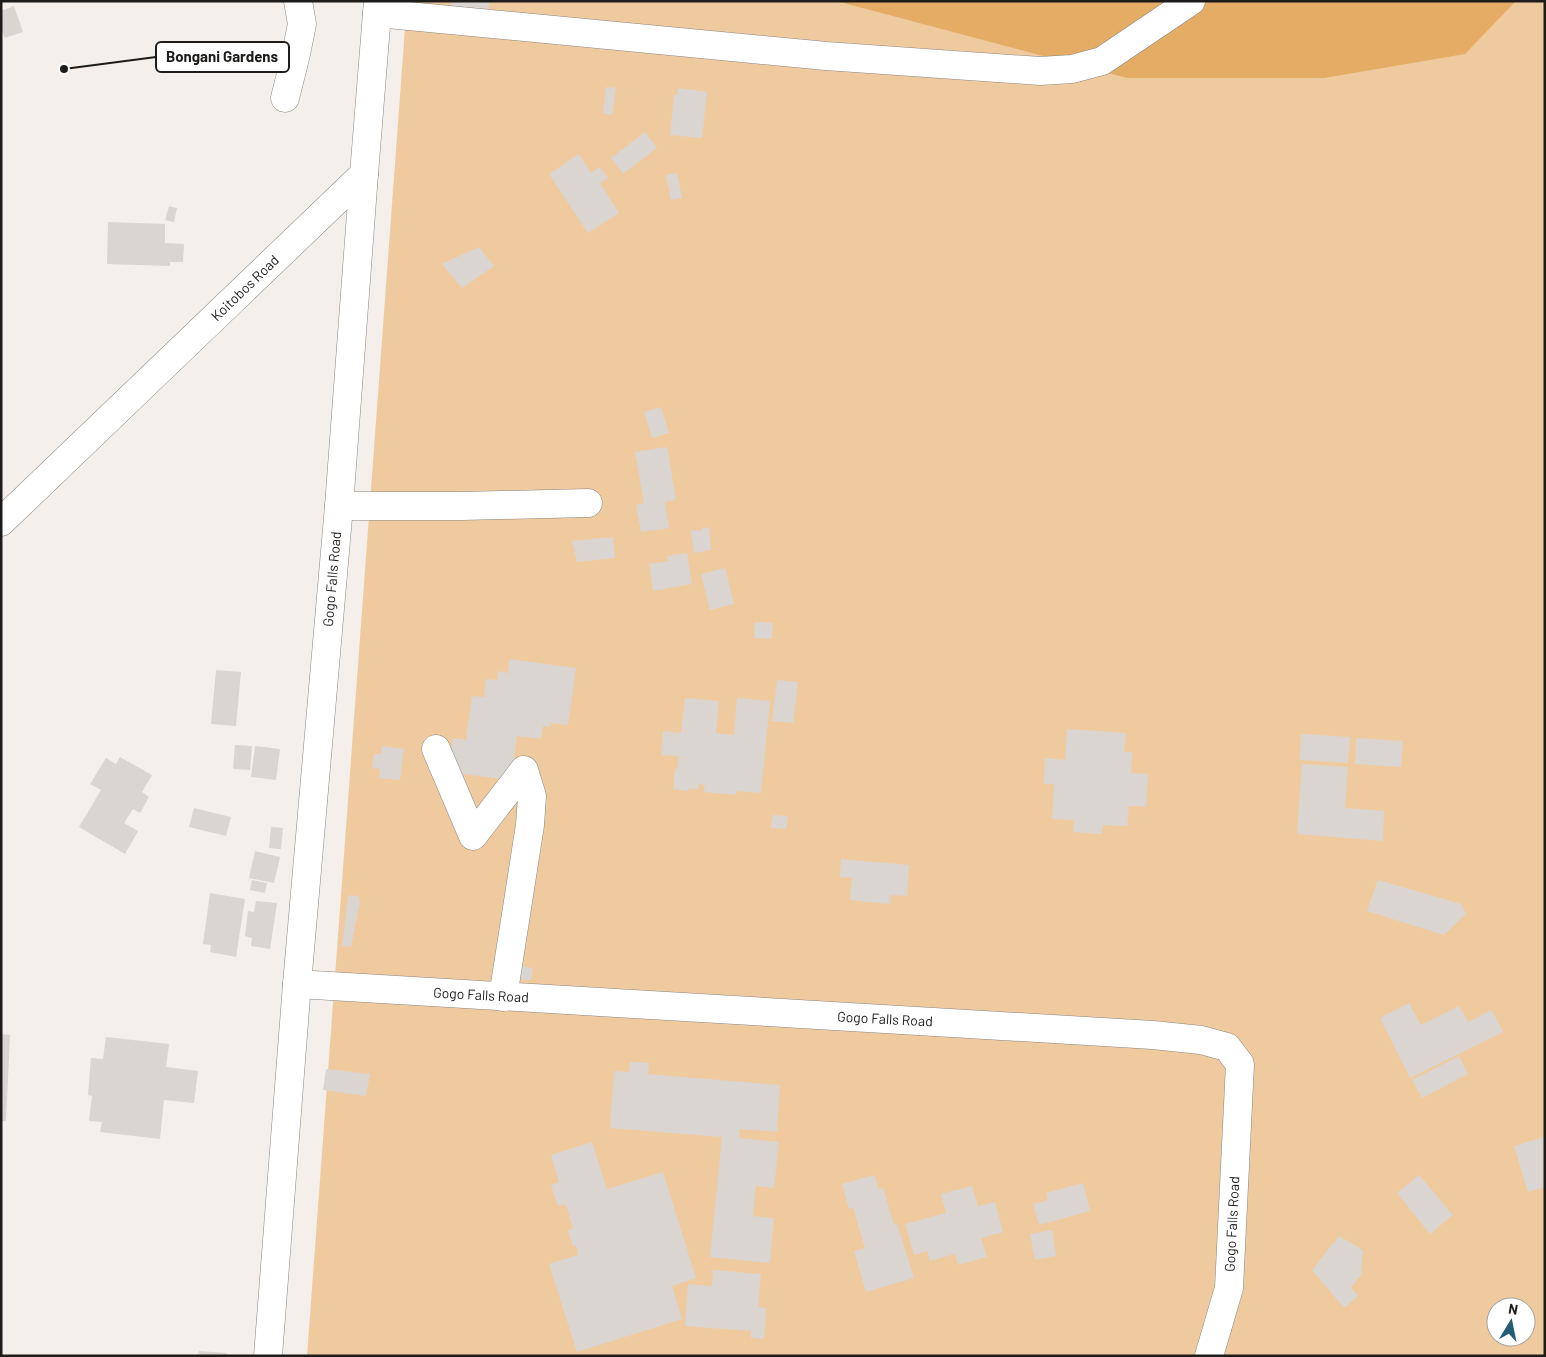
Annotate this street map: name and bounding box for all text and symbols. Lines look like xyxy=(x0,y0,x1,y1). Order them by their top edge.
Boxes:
callout: Bongani Gardens xyxy=(156,42,289,72)
text: Bongani Gardens xyxy=(166,47,279,65)
street label: Koitobos Road xyxy=(207,251,282,324)
street label: Gogo Falls Road xyxy=(319,531,344,627)
street label: Gogo Falls Road xyxy=(433,984,529,1005)
street label: Gogo Falls Road xyxy=(837,1008,933,1029)
street label: Gogo Falls Road xyxy=(1221,1176,1242,1272)
north arrow xyxy=(1486,1297,1536,1347)
text: N xyxy=(1507,1300,1519,1318)

